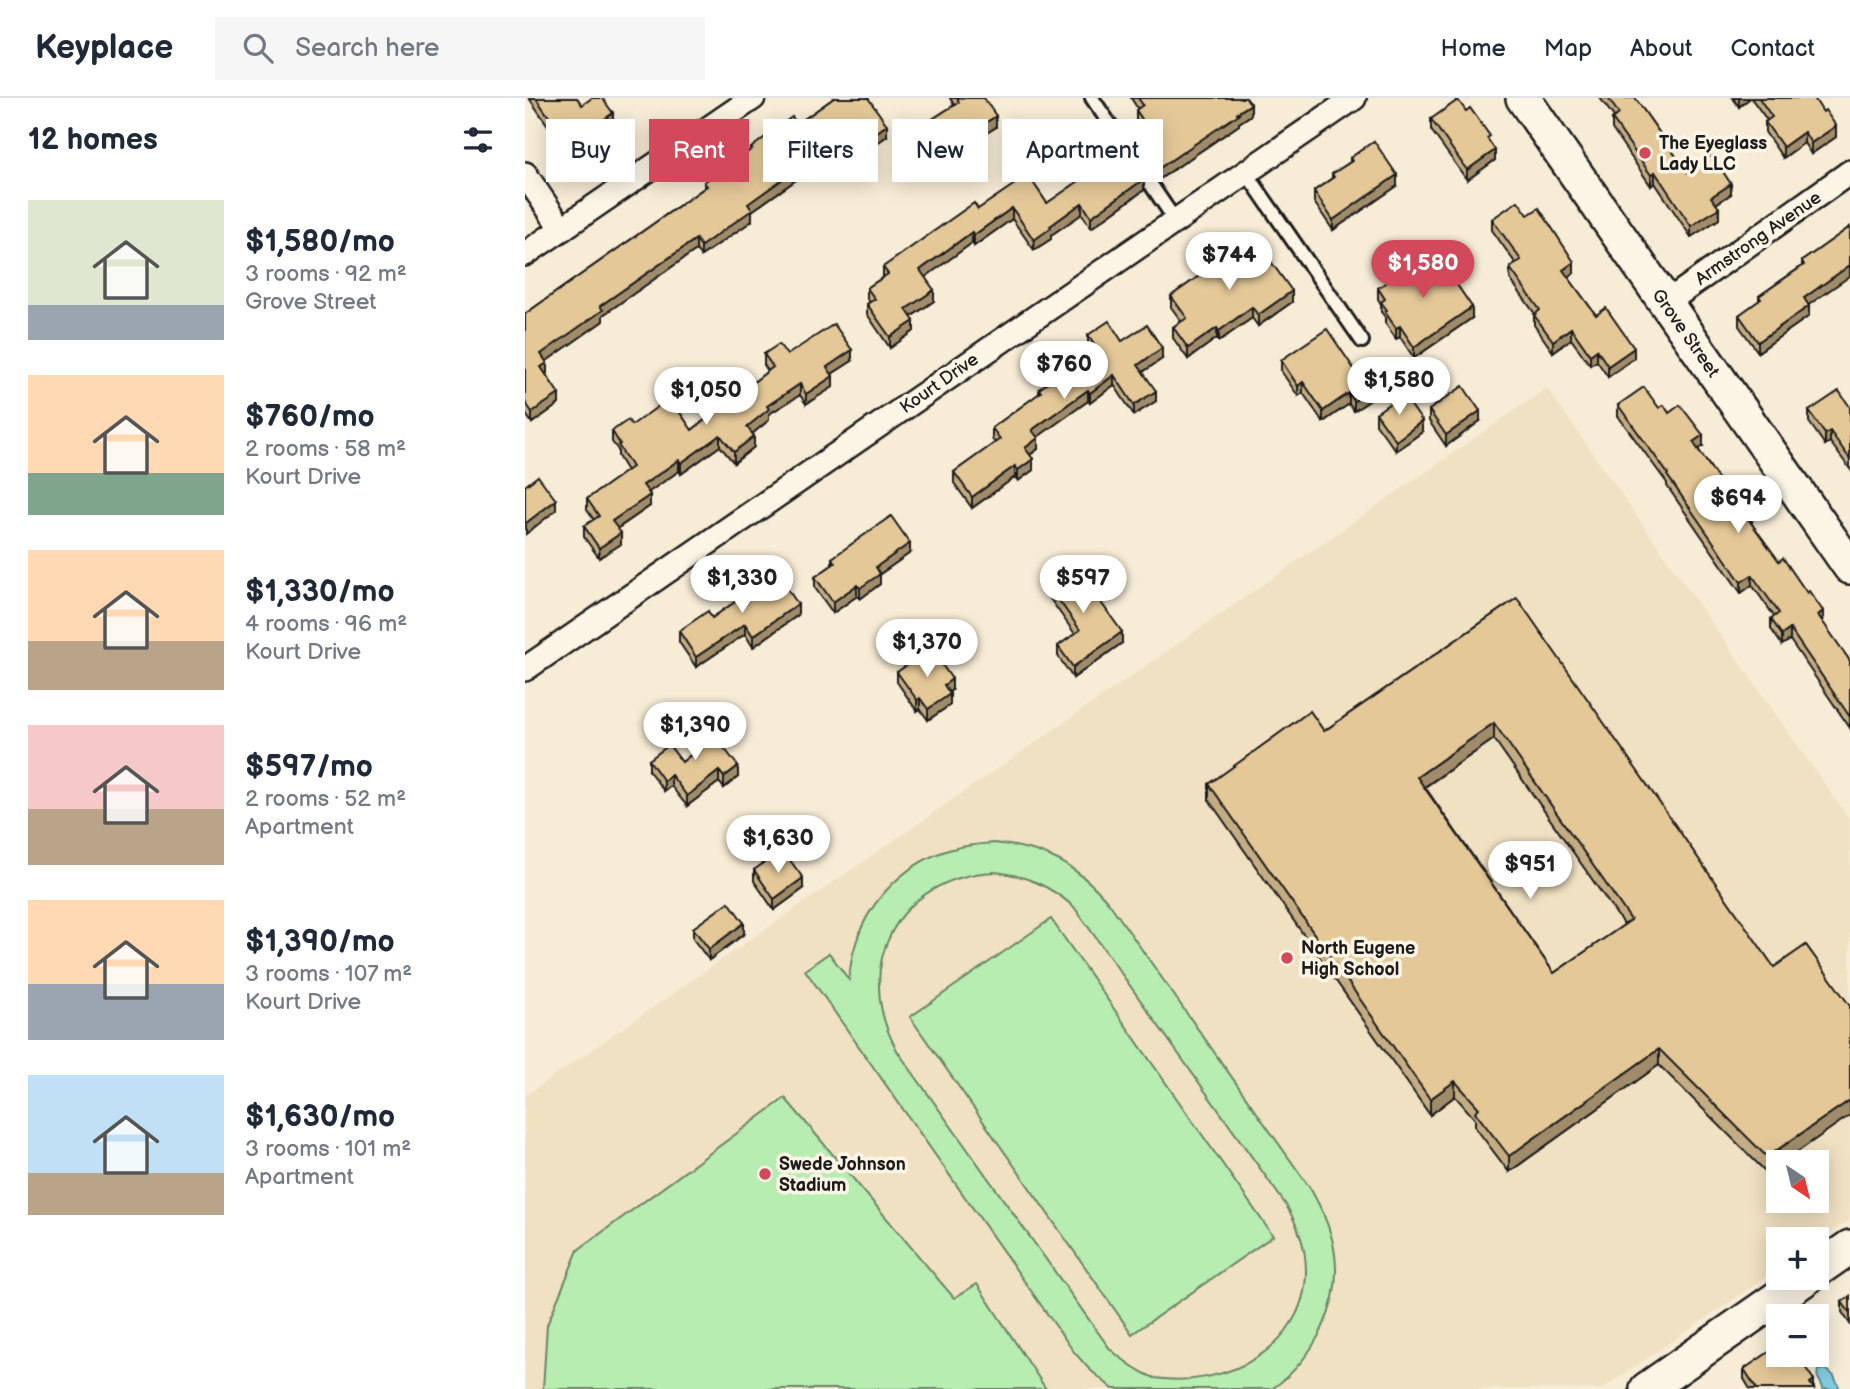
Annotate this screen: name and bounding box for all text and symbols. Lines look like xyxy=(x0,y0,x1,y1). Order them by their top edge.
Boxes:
search box xyxy=(215,17,705,80)
text: Keyplace xyxy=(35,28,173,68)
icon: search xyxy=(239,29,277,67)
text: Search here xyxy=(295,33,439,64)
text: Home xyxy=(1441,34,1506,63)
text: Map xyxy=(1544,34,1592,63)
text: About xyxy=(1630,34,1692,63)
text: Contact xyxy=(1730,34,1815,63)
chip: Buy xyxy=(546,119,635,182)
chip: Rent xyxy=(649,119,749,182)
chip: Filters xyxy=(763,119,878,182)
chip: New xyxy=(892,119,988,182)
chip: Apartment xyxy=(1002,119,1163,182)
icon: filters xyxy=(459,121,497,159)
text: 12 homes xyxy=(28,122,158,158)
place label: The Eyeglass Lady LLC xyxy=(1659,133,1767,175)
marker: The Eyeglass Lady LLC xyxy=(1637,145,1653,161)
street label: Armstrong Avenue xyxy=(1691,187,1826,290)
text: $1,580/mo xyxy=(245,224,395,260)
icon: home xyxy=(84,228,168,312)
pin: $744 xyxy=(1188,232,1270,292)
pin: $1,580 xyxy=(1366,240,1480,300)
text: $744 xyxy=(1202,241,1256,269)
text: $1,580 xyxy=(1387,249,1459,277)
text: 3 rooms · 92 m² xyxy=(245,260,407,288)
street label: Grove Street xyxy=(1648,285,1724,382)
text: Grove Street xyxy=(245,288,376,316)
pin: $760 xyxy=(1023,342,1105,401)
street label: Kourt Drive xyxy=(896,349,983,418)
text: $760 xyxy=(1036,350,1092,378)
pin: $1,580 xyxy=(1342,358,1456,417)
text: $1,580 xyxy=(1363,366,1435,394)
pin: $1,050 xyxy=(649,368,763,427)
text: $1,050 xyxy=(670,376,742,404)
text: $760/mo xyxy=(245,399,375,435)
icon: home xyxy=(84,403,168,487)
text: 2 rooms · 58 m² xyxy=(245,435,406,463)
text: Kourt Drive xyxy=(245,463,361,491)
pin: $694 xyxy=(1697,476,1779,535)
text: $694 xyxy=(1710,484,1766,512)
pin: $1,330 xyxy=(685,556,799,615)
pin: $597 xyxy=(1042,556,1124,615)
text: $1,330 xyxy=(706,564,778,592)
text: $597 xyxy=(1056,564,1110,592)
text: $1,330/mo xyxy=(245,574,395,610)
icon: home xyxy=(84,578,168,662)
text: 4 rooms · 96 m² xyxy=(245,610,407,638)
pin: $1,370 xyxy=(870,620,984,679)
text: $1,370 xyxy=(892,628,962,656)
text: Kourt Drive xyxy=(245,638,361,666)
pin: $1,390 xyxy=(638,702,752,762)
text: $1,390 xyxy=(659,711,731,739)
text: $597/mo xyxy=(245,749,373,785)
icon: home xyxy=(84,753,168,837)
text: 2 rooms · 52 m² xyxy=(245,785,406,813)
text: Apartment xyxy=(245,813,354,841)
pin: $1,630 xyxy=(721,816,835,875)
text: $1,630 xyxy=(742,824,814,852)
pin: $951 xyxy=(1489,842,1571,901)
text: $951 xyxy=(1504,850,1556,878)
text: $1,390/mo xyxy=(245,924,395,960)
icon: home xyxy=(84,928,168,1012)
place label: North Eugene High School xyxy=(1301,938,1415,980)
marker: North Eugene High School xyxy=(1279,950,1295,966)
text: 3 rooms · 107 m² xyxy=(245,960,412,988)
text: Kourt Drive xyxy=(245,988,361,1016)
text: $1,630/mo xyxy=(245,1099,395,1135)
icon: home xyxy=(84,1103,168,1187)
text: 3 rooms · 101 m² xyxy=(245,1135,411,1163)
north arrow xyxy=(1766,1150,1829,1213)
map controls xyxy=(1766,1150,1829,1367)
place label: Swede Johnson Stadium xyxy=(779,1154,906,1196)
text: Apartment xyxy=(245,1163,354,1191)
marker: Swede Johnson Stadium xyxy=(757,1166,773,1182)
button: + xyxy=(1766,1227,1829,1290)
button: − xyxy=(1766,1304,1829,1367)

